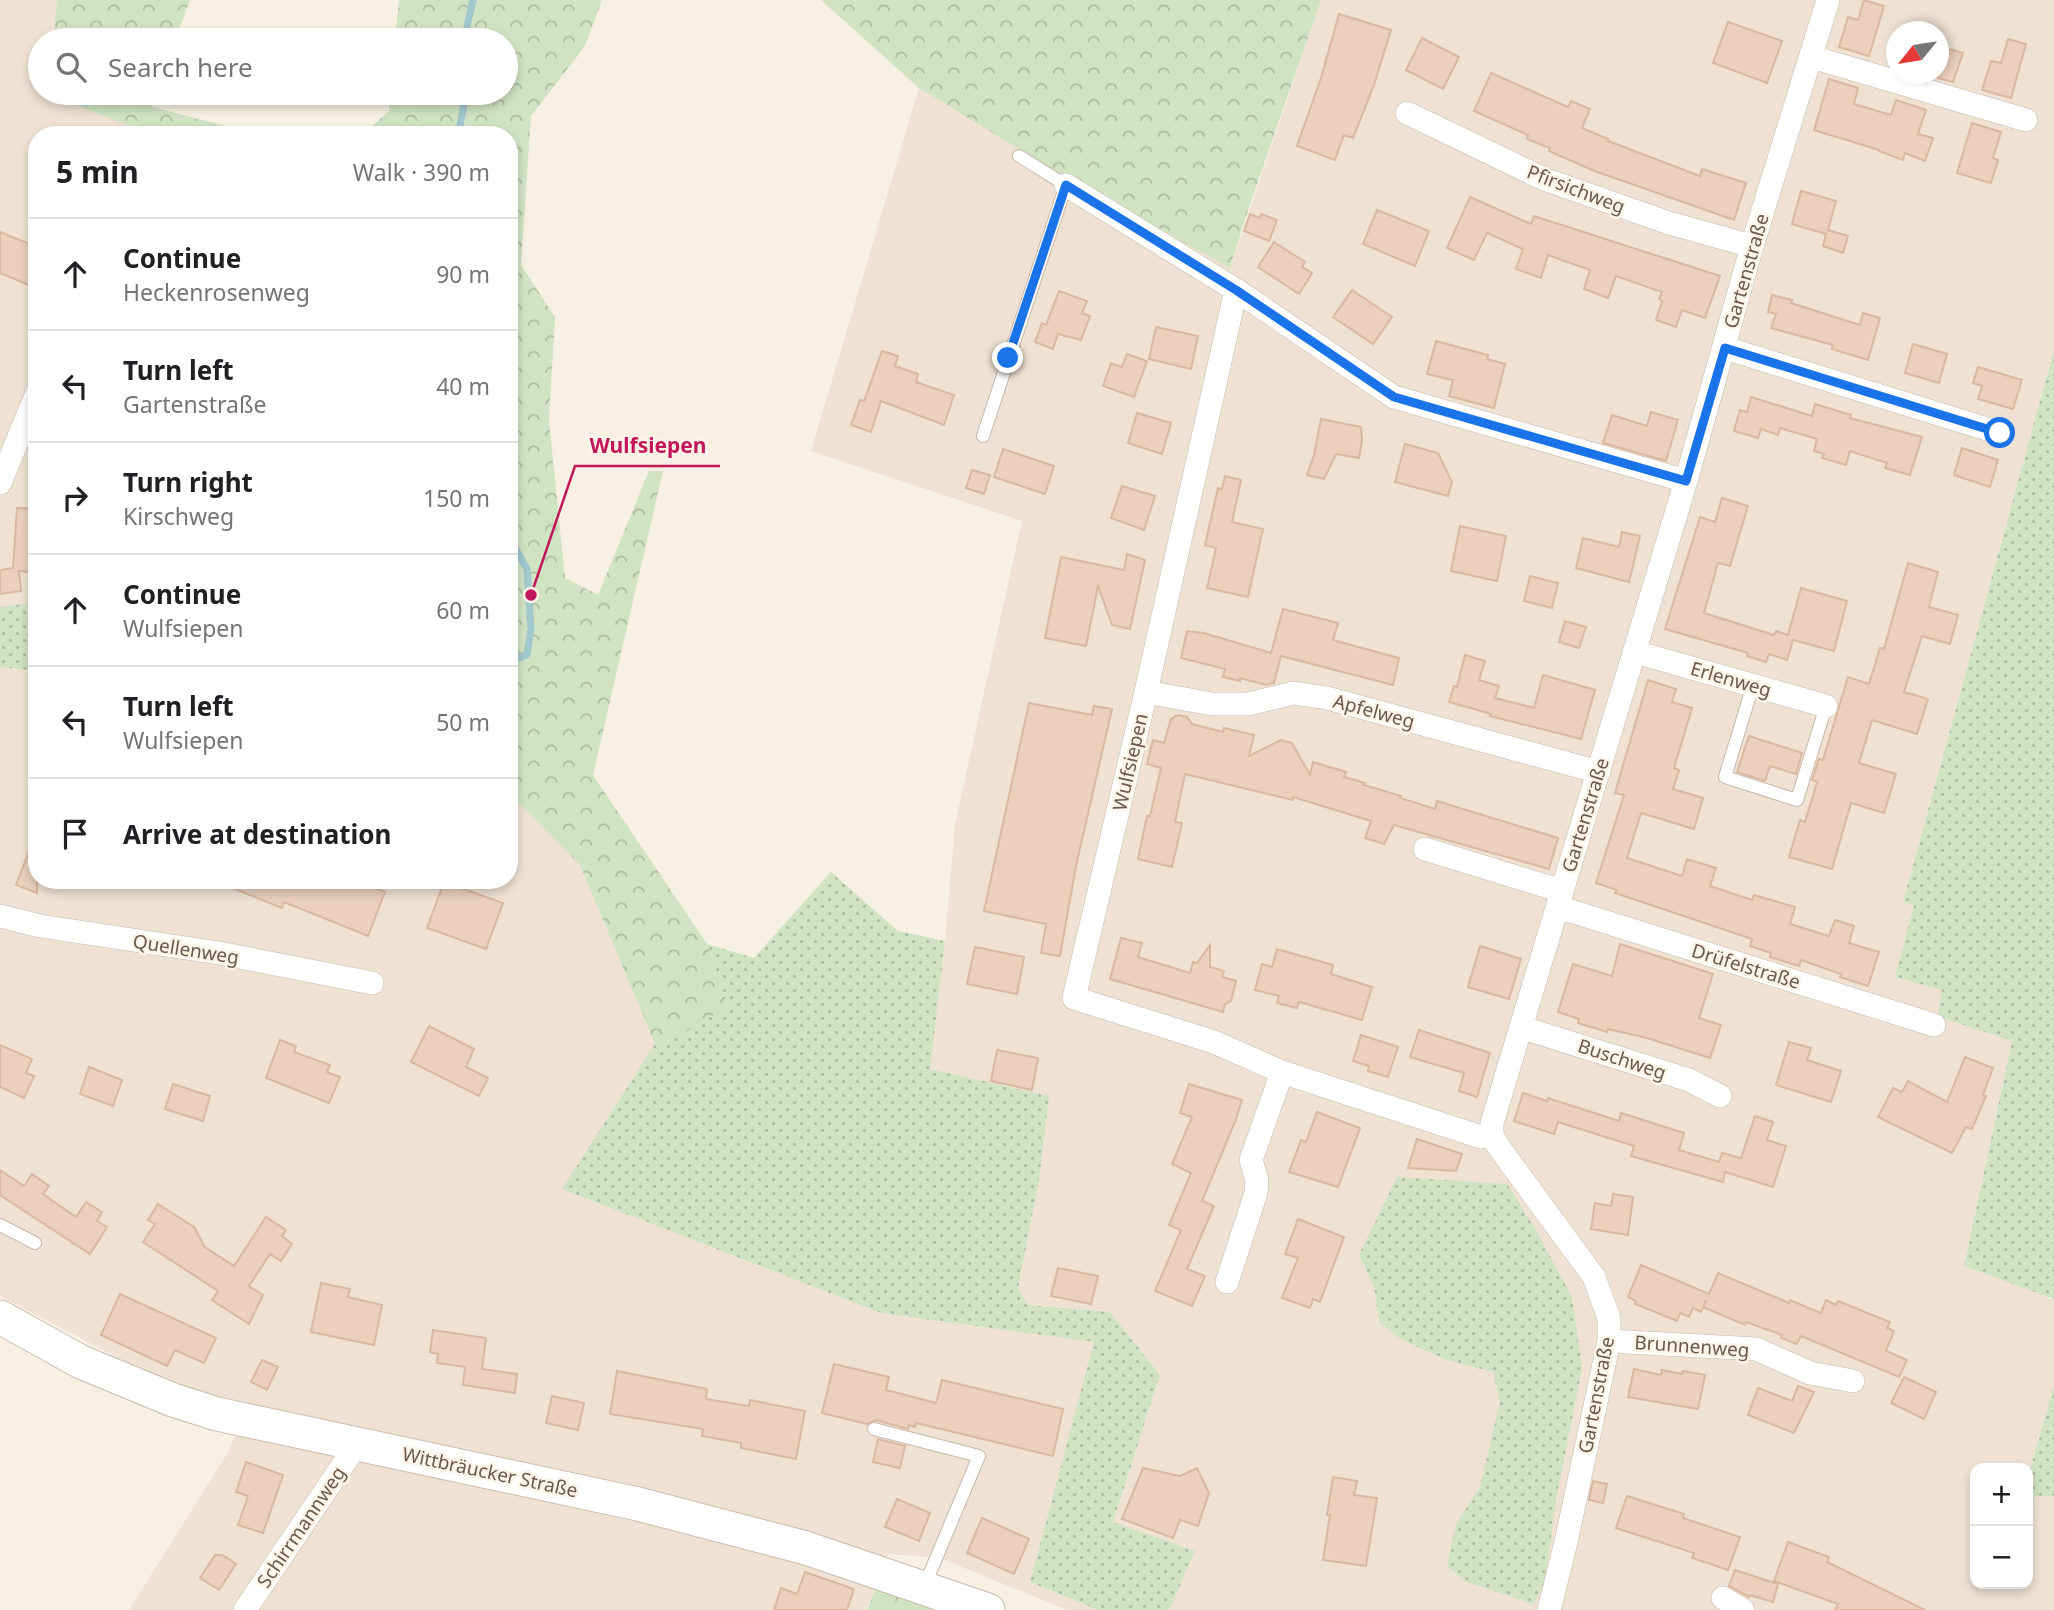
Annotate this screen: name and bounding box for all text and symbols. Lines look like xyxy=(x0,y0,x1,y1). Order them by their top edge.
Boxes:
north arrow xyxy=(1886,21,1949,84)
search box xyxy=(28,28,518,105)
icon: search xyxy=(52,48,90,86)
text: Search here xyxy=(108,49,253,85)
text: 5 min xyxy=(56,151,139,192)
text: Walk · 390 m xyxy=(353,156,490,188)
street label: Pfirsichweg xyxy=(1523,158,1629,220)
street label: Gartenstraße xyxy=(1717,210,1775,332)
text: Continue xyxy=(123,240,241,276)
icon: ahead xyxy=(56,255,94,293)
text: 90 m xyxy=(436,258,490,290)
text: Heckenrosenweg xyxy=(123,276,310,308)
route end xyxy=(992,342,1023,373)
text: Turn left xyxy=(123,352,234,388)
icon: left xyxy=(56,367,94,405)
text: 40 m xyxy=(436,370,490,402)
text: Gartenstraße xyxy=(123,388,266,420)
route start xyxy=(1984,417,2015,448)
callout: Wulfsiepen xyxy=(575,424,720,466)
text: Wulfsiepen xyxy=(590,431,706,459)
text: Turn right xyxy=(123,464,253,500)
icon: right xyxy=(56,479,94,517)
text: 150 m xyxy=(423,482,490,514)
text: Kirschweg xyxy=(123,500,234,532)
text: Continue xyxy=(123,576,241,612)
icon: ahead xyxy=(56,591,94,629)
text: 60 m xyxy=(436,594,490,626)
text: Wulfsiepen xyxy=(123,612,243,644)
street label: Erlenweg xyxy=(1687,655,1775,703)
text: Turn left xyxy=(123,688,234,724)
street label: Apfelweg xyxy=(1330,688,1418,734)
icon: left xyxy=(56,703,94,741)
text: 50 m xyxy=(436,706,490,738)
street label: Wulfsiepen xyxy=(1106,711,1154,813)
text: Wulfsiepen xyxy=(123,724,243,756)
street label: Gartenstraße xyxy=(1555,755,1615,875)
icon: arrive xyxy=(56,815,94,853)
text: Arrive at destination xyxy=(123,816,392,852)
street label: Quellenweg xyxy=(131,928,241,970)
street label: Drüfelstraße xyxy=(1688,937,1804,995)
street label: Buschweg xyxy=(1575,1033,1669,1085)
street label: Brunnenweg xyxy=(1634,1329,1750,1363)
street label: Gartenstraße xyxy=(1572,1334,1620,1456)
street label: Wittbräucker Straße xyxy=(400,1441,580,1503)
street label: Schirrmannweg xyxy=(251,1461,351,1593)
map controls xyxy=(1970,1463,2033,1589)
button: + xyxy=(1970,1463,2033,1526)
button: − xyxy=(1970,1526,2033,1589)

